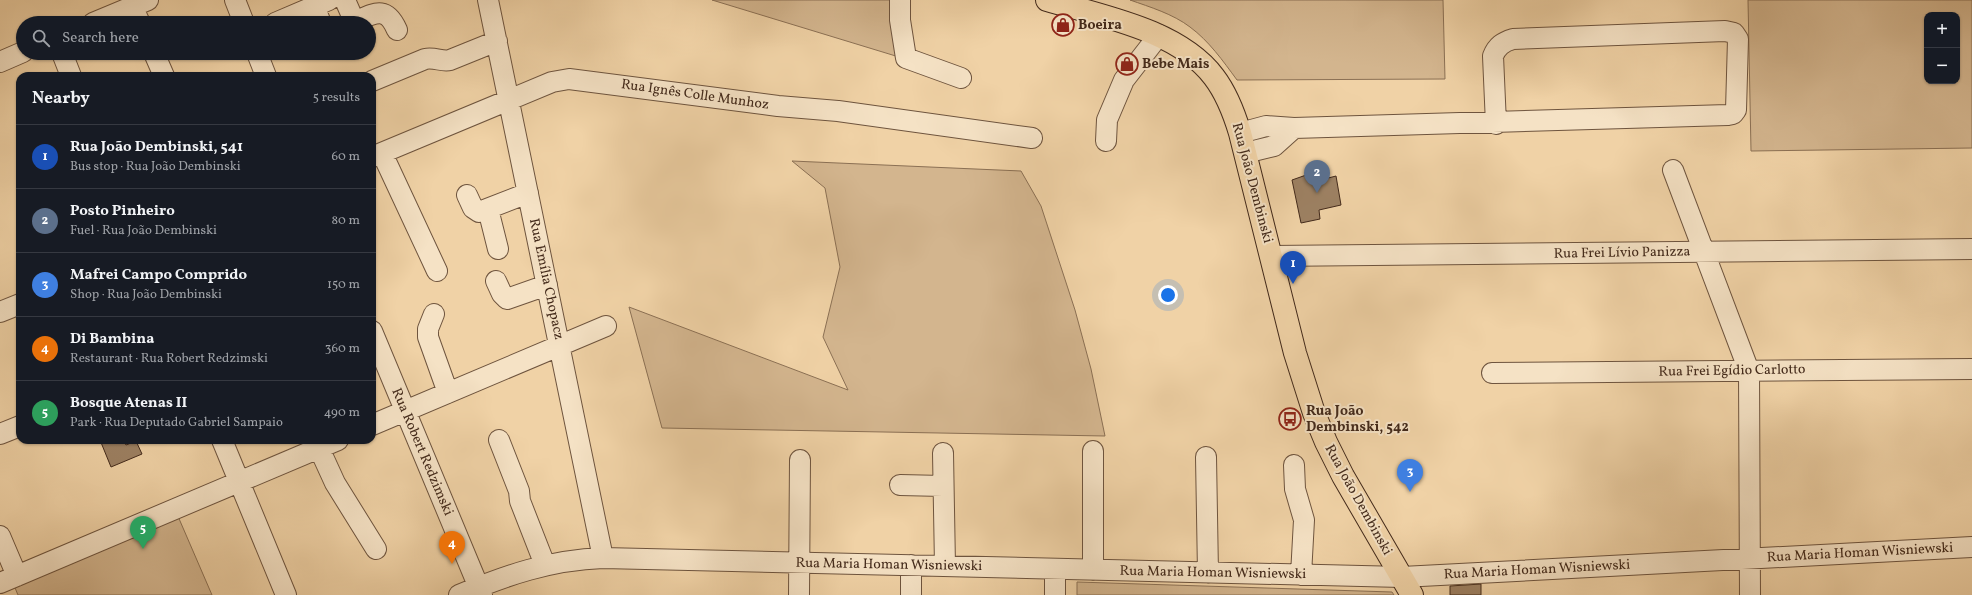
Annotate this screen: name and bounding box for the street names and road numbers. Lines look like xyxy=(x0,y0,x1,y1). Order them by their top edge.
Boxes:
street label: Rua Ignês Colle Munhoz xyxy=(620,75,770,115)
street label: Rua João Dembinski xyxy=(1227,121,1277,245)
street label: Rua Emília Chopacz xyxy=(524,217,568,341)
street label: Rua Frei Lívio Panizza xyxy=(1553,242,1691,264)
street label: Rua Frei Egídio Carlotto xyxy=(1658,360,1806,382)
street label: Rua Robert Redzimski xyxy=(386,385,458,519)
street label: Rua João Dembinski xyxy=(1320,441,1396,559)
street label: Rua Maria Homan Wisniewski xyxy=(1766,539,1954,567)
street label: Rua Maria Homan Wisniewski xyxy=(795,554,983,576)
street label: Rua Maria Homan Wisniewski xyxy=(1443,556,1631,584)
street label: Rua Maria Homan Wisniewski xyxy=(1119,562,1307,584)

